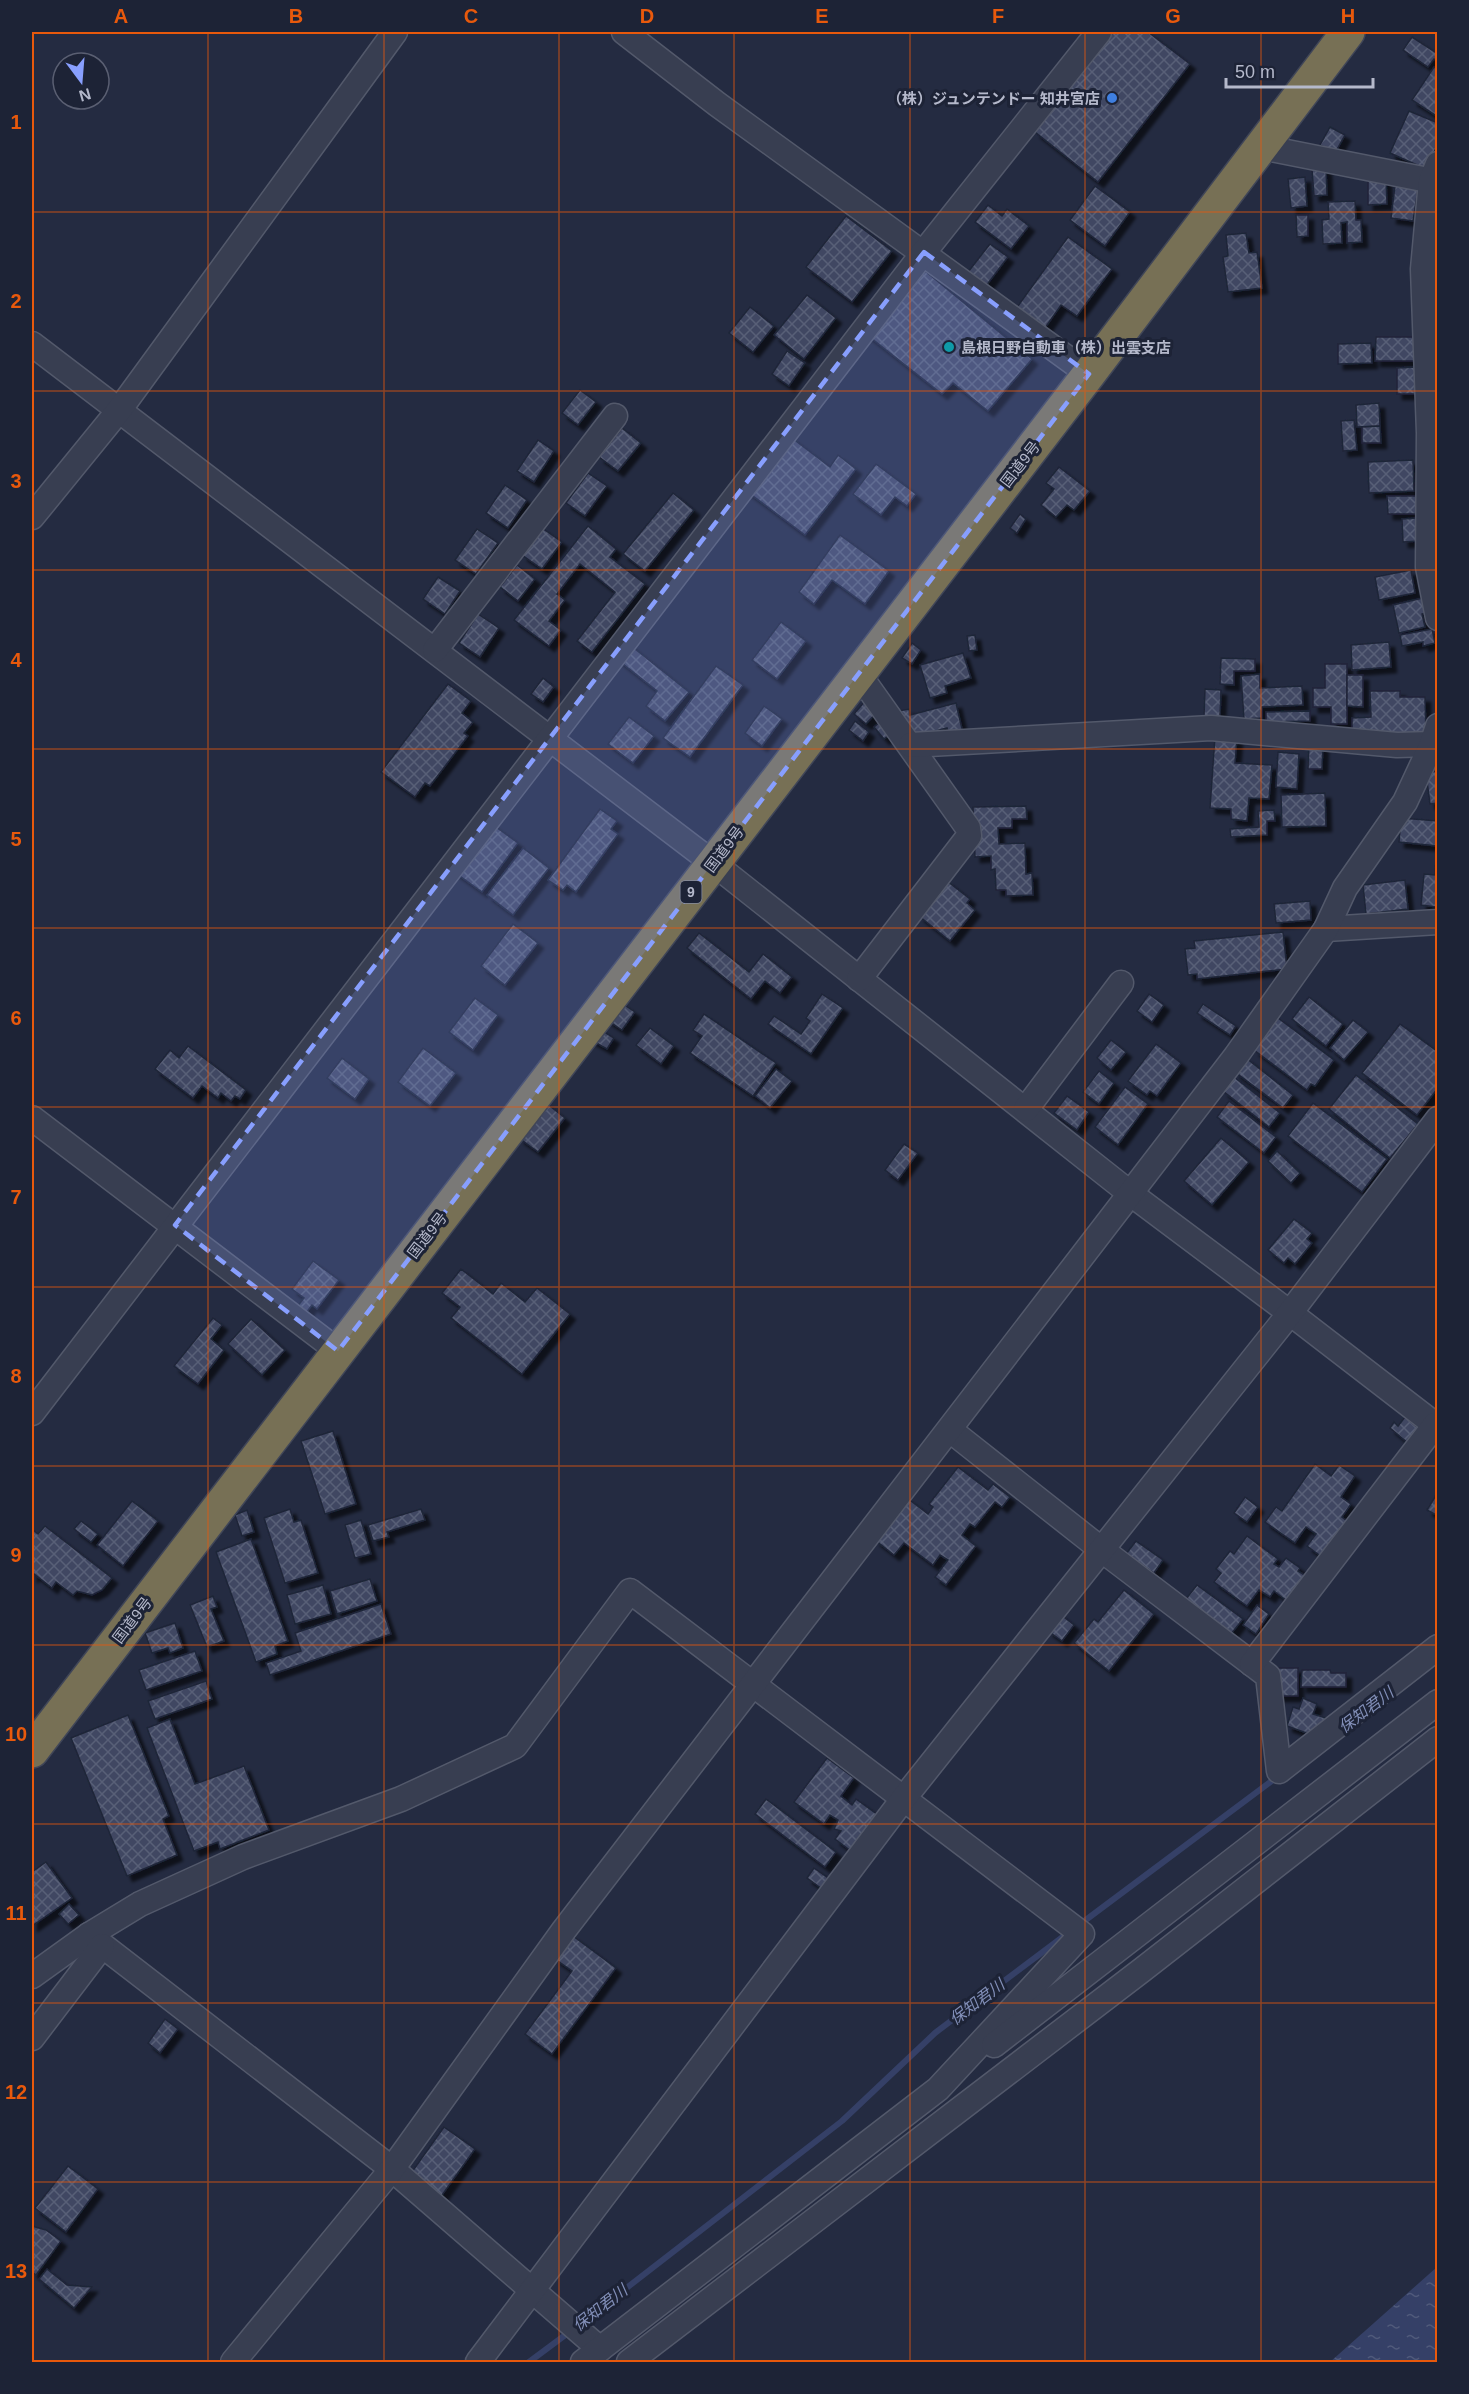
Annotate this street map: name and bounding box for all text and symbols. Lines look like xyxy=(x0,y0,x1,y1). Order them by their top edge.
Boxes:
text: A xyxy=(114,5,128,27)
text: B xyxy=(289,5,303,27)
text: C xyxy=(464,5,478,27)
text: D xyxy=(640,5,654,27)
text: E xyxy=(815,5,829,27)
text: F xyxy=(992,5,1004,27)
text: G xyxy=(1165,5,1181,27)
text: H xyxy=(1341,5,1355,27)
north arrow xyxy=(51,51,111,111)
scale bar xyxy=(1226,51,1373,89)
text: 50 m xyxy=(1235,62,1275,82)
text: N xyxy=(77,85,93,105)
place label: （株）ジュンテンドー 知井宮店 xyxy=(887,90,1100,107)
marker: （株）ジュンテンドー 知井宮店 xyxy=(1105,91,1119,105)
text: 1 xyxy=(10,111,22,133)
text: 2 xyxy=(10,290,22,312)
place label: 島根日野自動車（株）出雲支店 xyxy=(961,339,1171,356)
marker: 島根日野自動車（株）出雲支店 xyxy=(942,340,956,354)
street label: 国道9号 xyxy=(997,438,1043,490)
text: 3 xyxy=(10,470,22,492)
text: 4 xyxy=(10,649,22,671)
street label: 国道9号 xyxy=(701,823,747,875)
text: 5 xyxy=(10,828,22,850)
road number: 9 xyxy=(680,881,702,903)
text: 6 xyxy=(10,1007,22,1029)
text: 7 xyxy=(10,1186,22,1208)
street label: 国道9号 xyxy=(404,1209,450,1261)
text: 8 xyxy=(10,1365,22,1387)
text: 9 xyxy=(10,1544,22,1566)
street label: 国道9号 xyxy=(109,1594,155,1646)
water label: 保知君川 xyxy=(1335,1683,1398,1736)
text: 10 xyxy=(5,1723,27,1745)
text: 11 xyxy=(5,1902,27,1924)
water label: 保知君川 xyxy=(946,1975,1009,2028)
text: 12 xyxy=(5,2081,27,2103)
text: 13 xyxy=(5,2260,27,2282)
water label: 保知君川 xyxy=(570,2280,632,2334)

